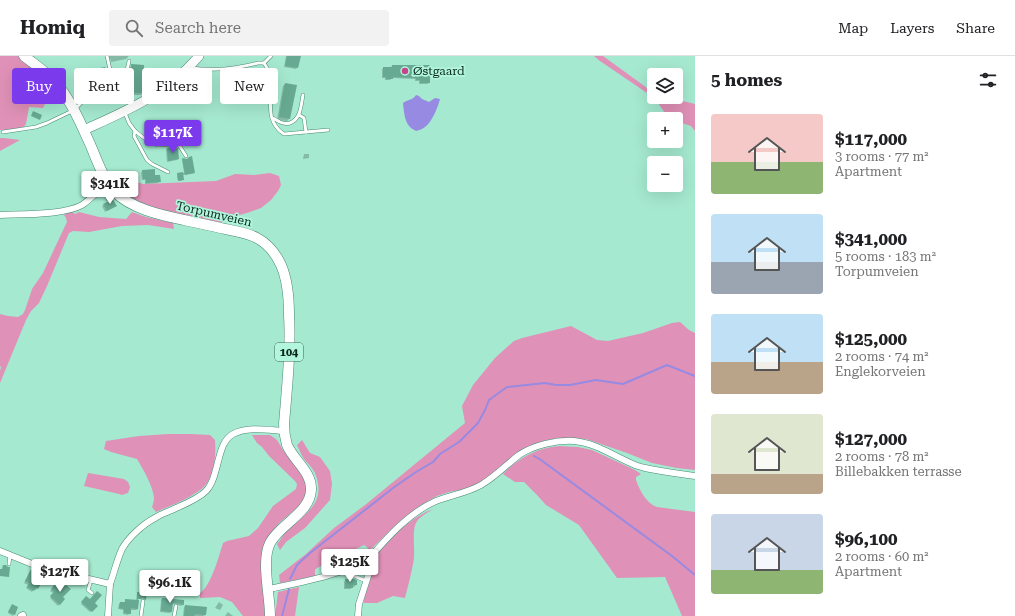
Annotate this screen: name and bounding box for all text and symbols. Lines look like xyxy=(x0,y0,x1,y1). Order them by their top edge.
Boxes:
search box xyxy=(109,10,389,46)
text: Homiq xyxy=(20,16,85,39)
icon: search xyxy=(123,17,145,39)
text: Search here xyxy=(155,19,241,37)
text: Map xyxy=(838,20,868,36)
text: Layers xyxy=(890,20,934,36)
text: Share xyxy=(956,20,995,36)
place label: Østgaard xyxy=(413,64,465,78)
marker: Østgaard xyxy=(400,66,410,76)
chip: Buy xyxy=(12,68,66,104)
chip: Rent xyxy=(74,68,134,104)
chip: Filters xyxy=(142,68,212,104)
chip: New xyxy=(220,68,278,104)
map controls xyxy=(647,68,683,192)
button: layers xyxy=(647,68,683,104)
icon: filters xyxy=(977,69,999,91)
text: 5 homes xyxy=(711,70,782,90)
button: + xyxy=(647,112,683,148)
pin: $117K xyxy=(145,120,201,154)
text: $117K xyxy=(153,125,193,140)
text: $117,000 xyxy=(835,129,907,149)
icon: home xyxy=(743,130,791,178)
text: 3 rooms · 77 m² xyxy=(835,149,929,164)
button: − xyxy=(647,156,683,192)
text: Apartment xyxy=(835,164,902,179)
pin: $341K xyxy=(82,171,138,205)
text: $341K xyxy=(90,176,130,191)
street label: Torpumveien xyxy=(175,198,253,230)
text: $341,000 xyxy=(835,229,907,249)
icon: home xyxy=(743,230,791,278)
text: 5 rooms · 183 m² xyxy=(835,249,936,264)
text: Torpumveien xyxy=(835,264,919,279)
text: $125,000 xyxy=(835,329,907,349)
icon: home xyxy=(743,330,791,378)
road number: 104 xyxy=(275,343,303,361)
text: 2 rooms · 74 m² xyxy=(835,349,929,364)
text: Englekorveien xyxy=(835,364,926,379)
text: $127,000 xyxy=(835,429,907,449)
icon: home xyxy=(743,430,791,478)
text: 2 rooms · 78 m² xyxy=(835,449,929,464)
text: Billebakken terrasse xyxy=(835,464,962,479)
text: $96,100 xyxy=(835,529,898,549)
icon: home xyxy=(743,530,791,578)
pin: $125K xyxy=(322,549,378,583)
text: 2 rooms · 60 m² xyxy=(835,549,929,564)
text: $125K xyxy=(330,554,370,569)
pin: $127K xyxy=(32,559,88,593)
text: $127K xyxy=(40,564,80,579)
text: Apartment xyxy=(835,564,902,579)
pin: $96.1K xyxy=(137,570,203,604)
text: $96.1K xyxy=(148,575,192,590)

